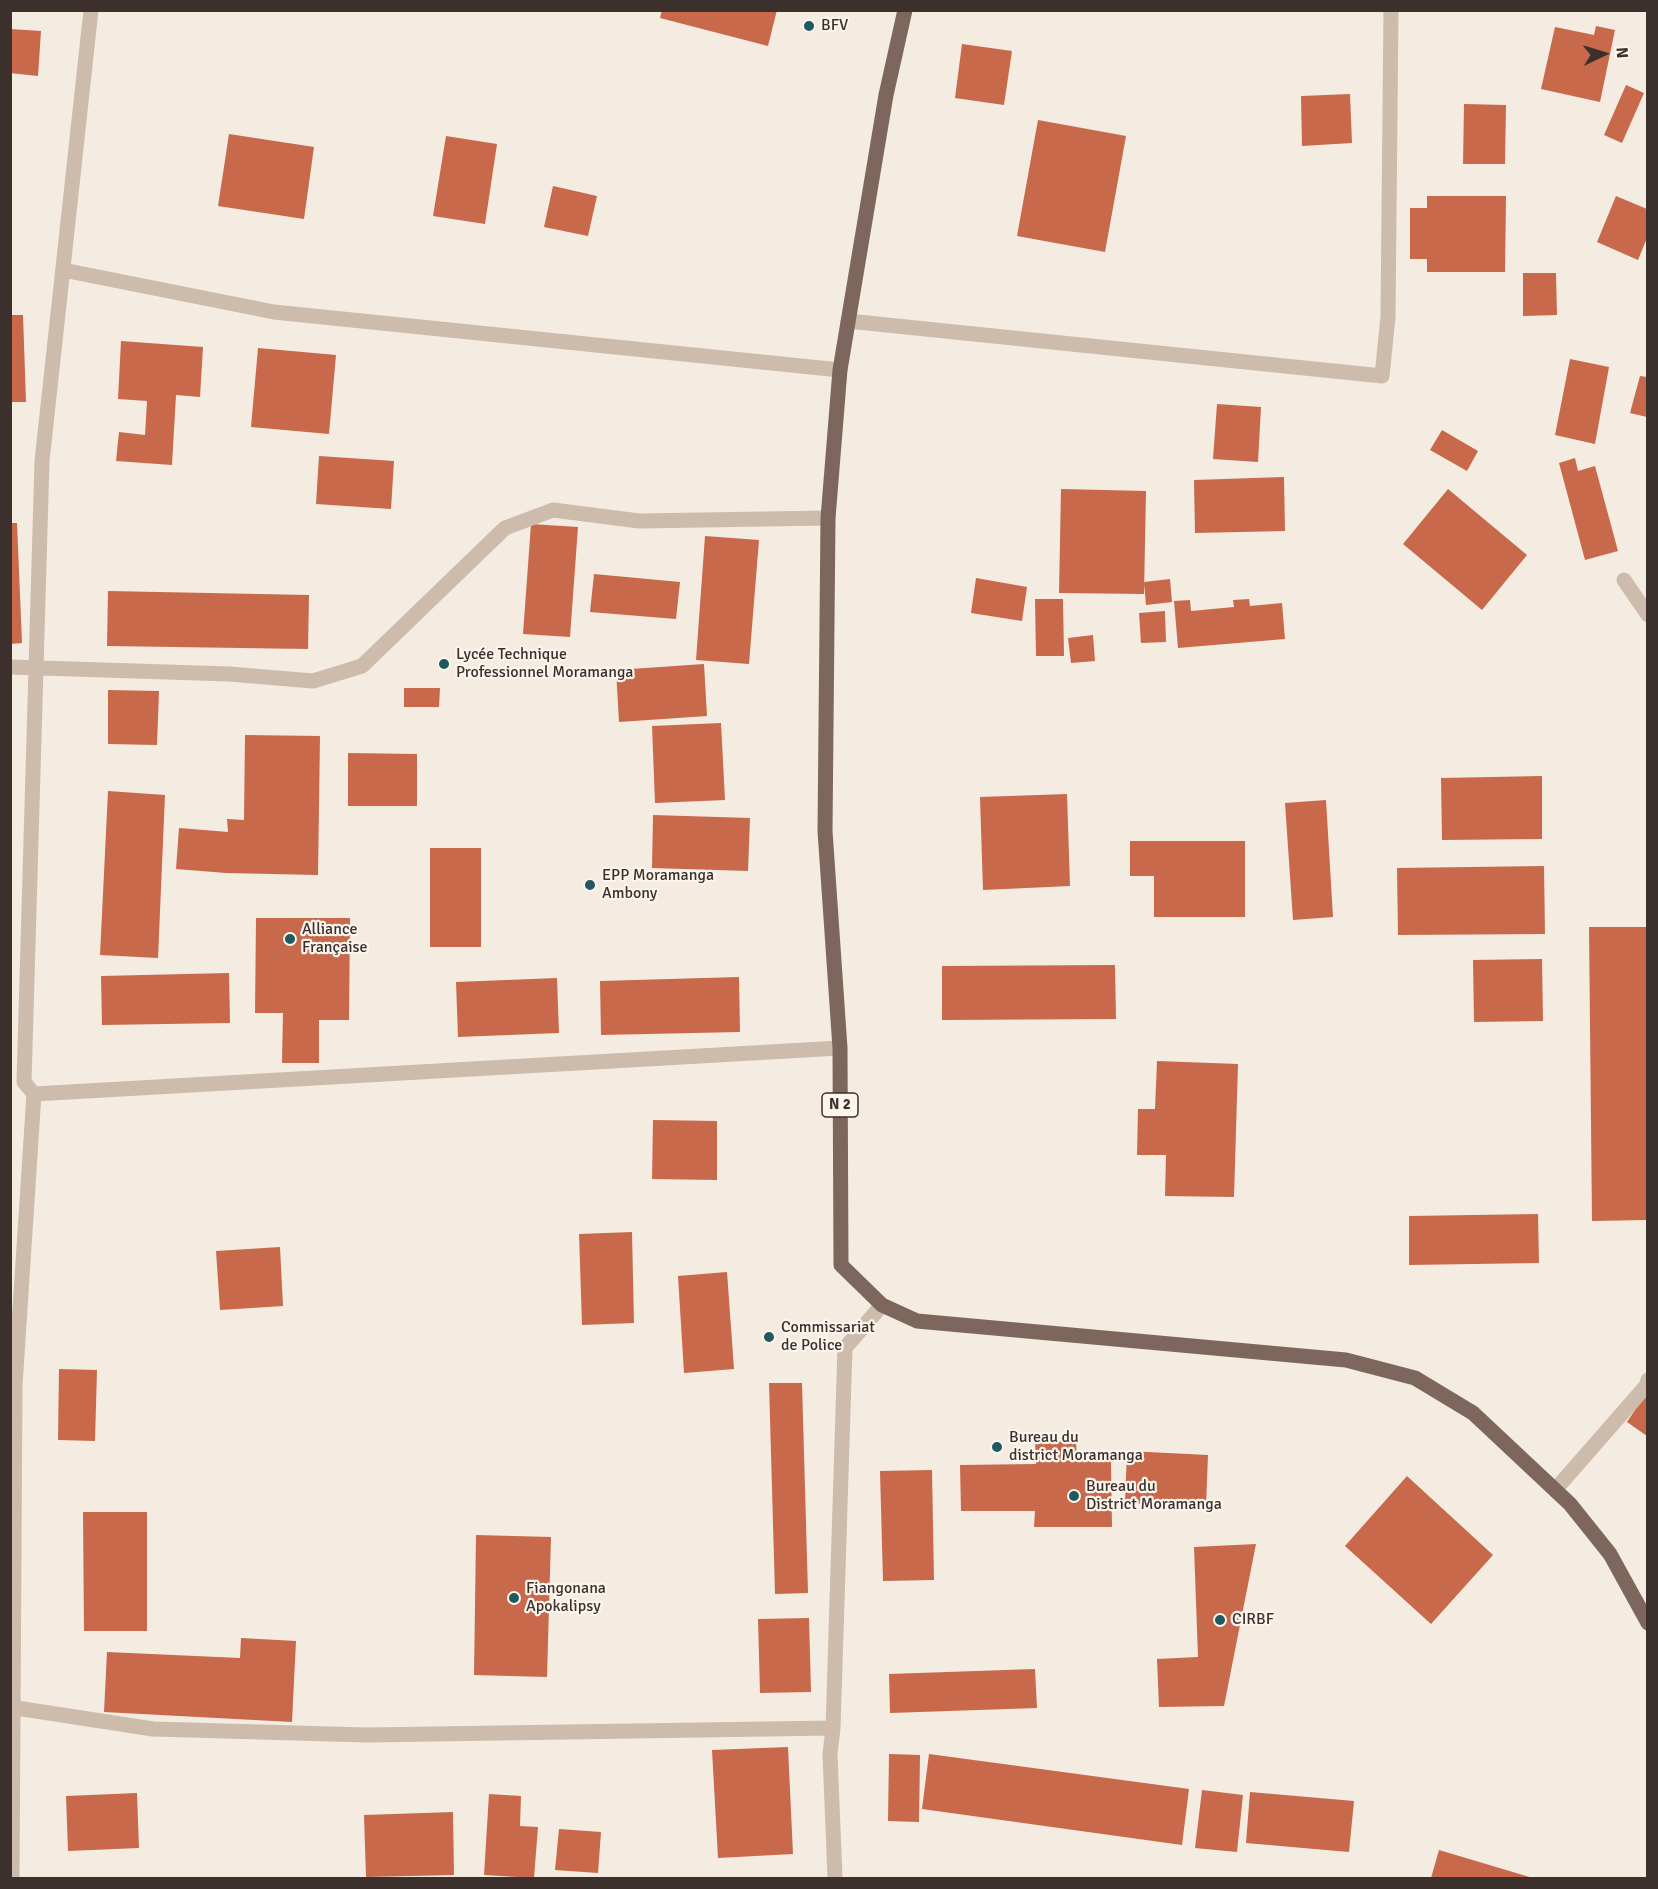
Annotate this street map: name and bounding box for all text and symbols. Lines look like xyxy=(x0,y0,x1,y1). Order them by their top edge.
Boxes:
place label: BFV xyxy=(821,16,848,36)
marker: BFV xyxy=(802,19,816,33)
north arrow xyxy=(1574,24,1634,84)
text: N xyxy=(1612,46,1632,59)
place label: Lycée Technique Professionnel Moramanga xyxy=(456,645,633,683)
marker: Lycée Technique Professionnel Moramanga xyxy=(437,657,451,671)
place label: EPP Moramanga Ambony xyxy=(602,866,714,904)
marker: EPP Moramanga Ambony xyxy=(583,878,597,892)
place label: Alliance Française xyxy=(302,920,368,958)
marker: Alliance Française xyxy=(283,932,297,946)
road number: N 2 xyxy=(822,1093,858,1117)
place label: Commissariat de Police xyxy=(781,1318,875,1356)
marker: Commissariat de Police xyxy=(762,1330,776,1344)
place label: Bureau du district Moramanga xyxy=(1009,1428,1143,1466)
marker: Bureau du district Moramanga xyxy=(990,1440,1004,1454)
place label: Bureau du District Moramanga xyxy=(1086,1477,1222,1515)
marker: Bureau du District Moramanga xyxy=(1067,1489,1081,1503)
place label: Fiangonana Apokalipsy xyxy=(526,1579,606,1617)
marker: Fiangonana Apokalipsy xyxy=(507,1591,521,1605)
place label: CIRBF xyxy=(1232,1610,1274,1630)
marker: CIRBF xyxy=(1213,1613,1227,1627)

